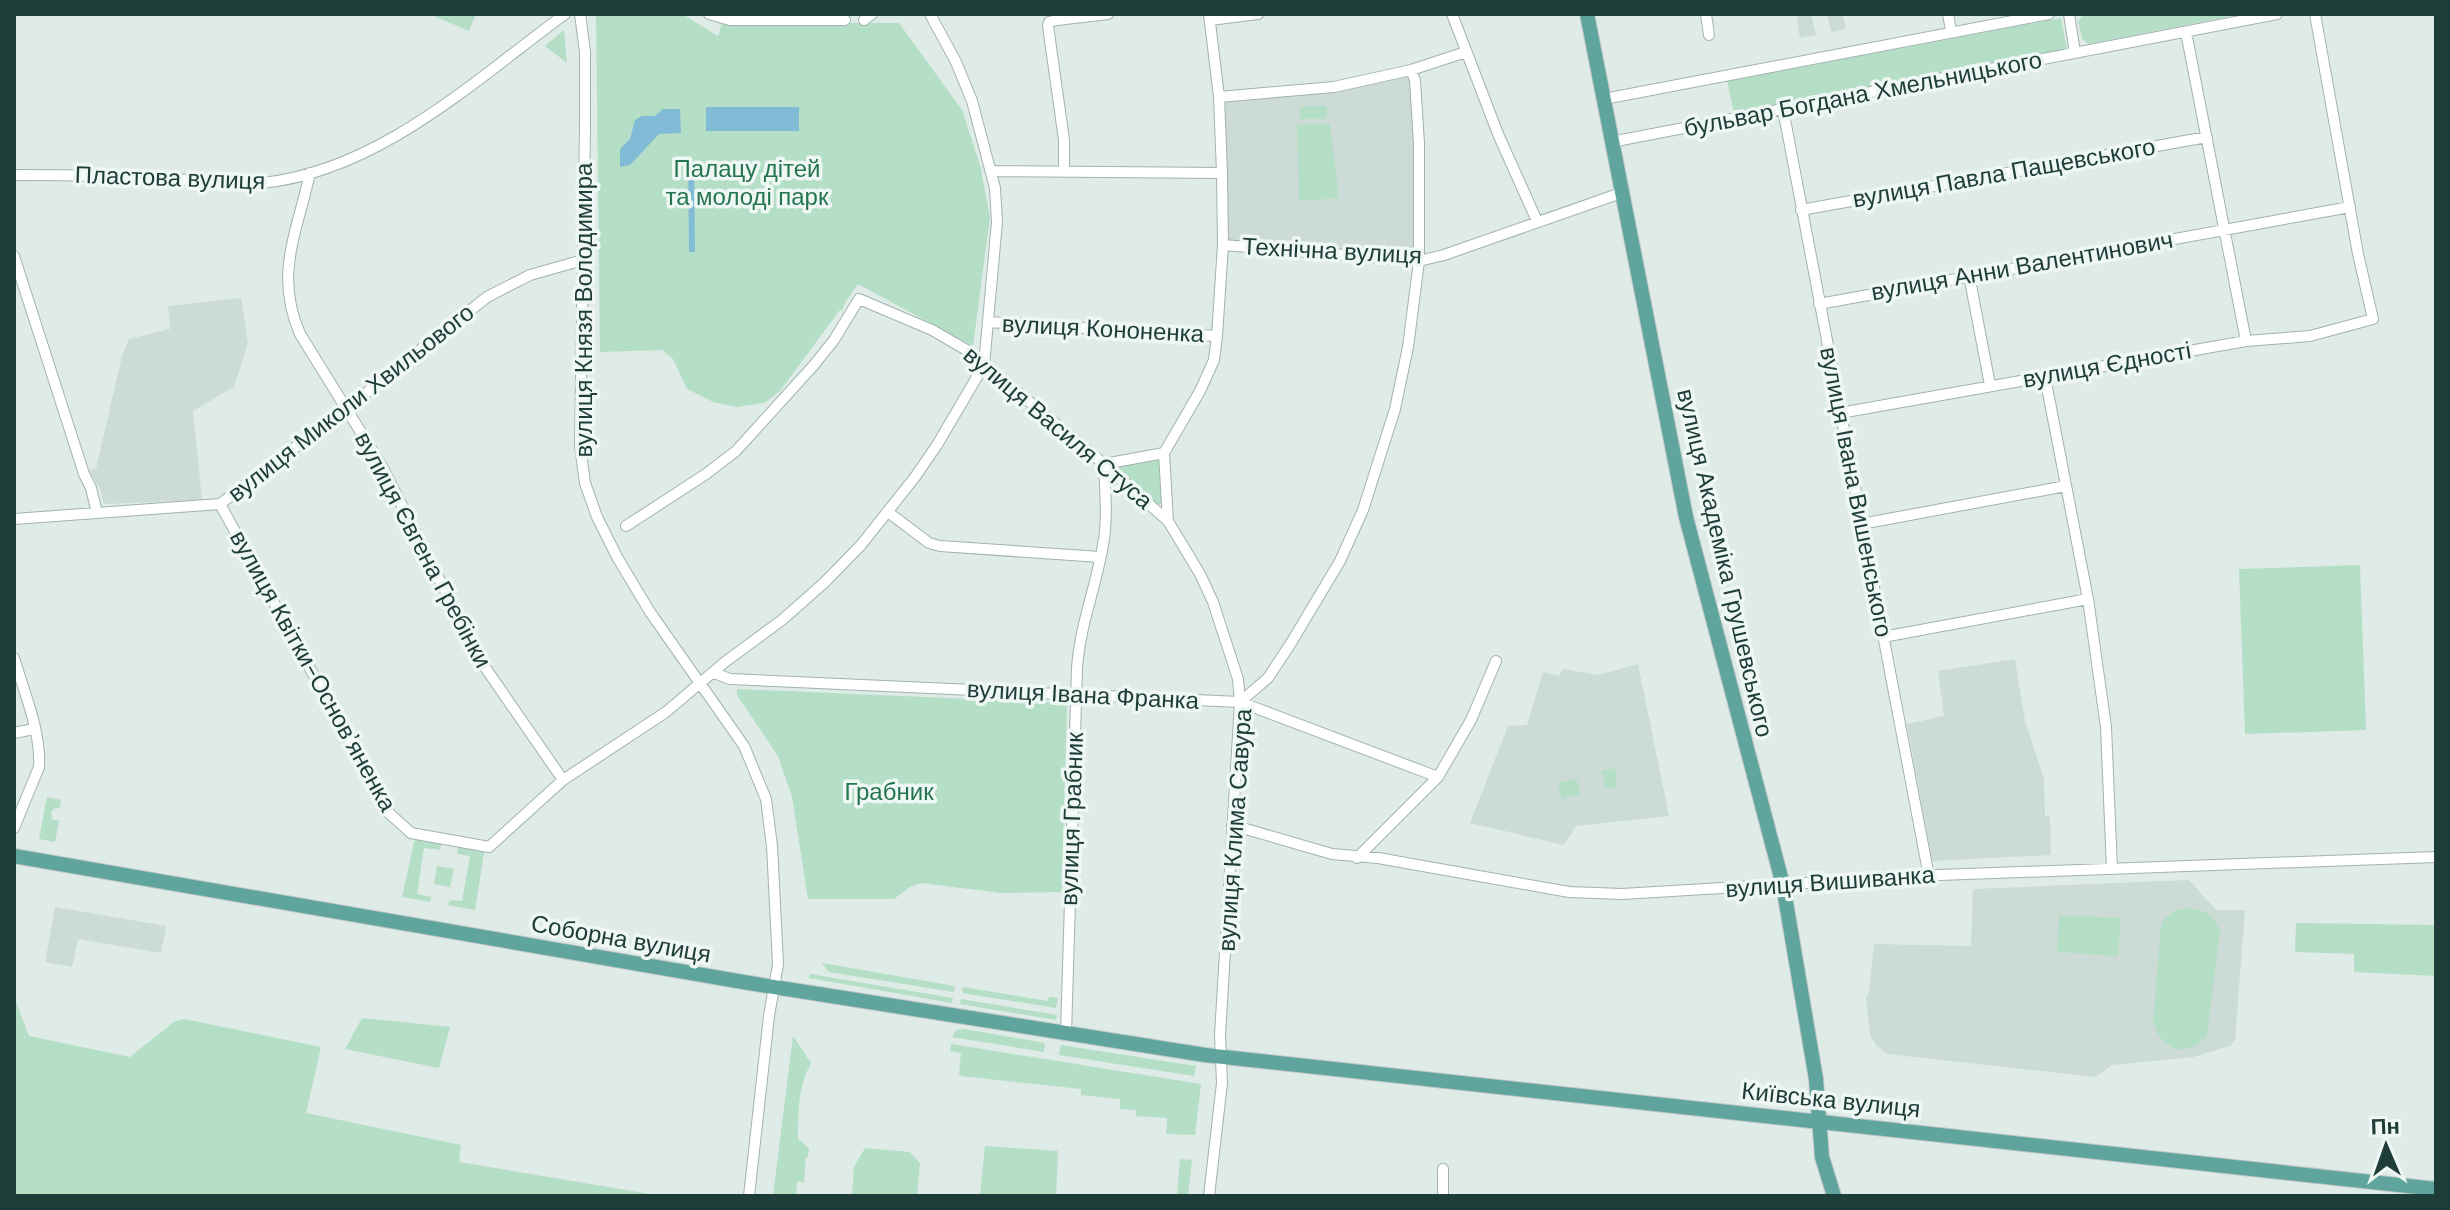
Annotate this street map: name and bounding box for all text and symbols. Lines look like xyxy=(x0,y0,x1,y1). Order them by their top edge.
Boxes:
street label: бульвар Богдана Хмельницького xyxy=(1681,44,2045,143)
street label: вулиця Павла Пащевського xyxy=(1850,131,2158,214)
park label: Палацу дітей та молоді парк xyxy=(666,153,829,212)
street label: Пластова вулиця xyxy=(74,159,266,196)
street label: вулиця Князя Володимира xyxy=(568,162,599,457)
street label: вулиця Анни Валентинович xyxy=(1868,224,2175,307)
street label: Технічна вулиця xyxy=(1241,230,1423,271)
street label: вулиця Миколи Хвильового xyxy=(221,297,480,509)
street label: вулиця Кононенка xyxy=(1001,308,1206,349)
street label: вулиця Єдності xyxy=(2020,334,2194,395)
street label: вулиця Василя Стуса xyxy=(957,339,1160,516)
street label: вулиця Івана Вишенського xyxy=(1813,344,1900,640)
street label: вулиця Академіка Грушевського xyxy=(1670,386,1781,740)
street label: вулиця Євгена Гребінки xyxy=(348,426,499,673)
street label: вулиця Квітки-Основʼяненка xyxy=(223,525,404,817)
street label: вулиця Івана Франка xyxy=(966,673,1200,716)
street label: вулиця Клима Савура xyxy=(1211,707,1259,952)
street label: вулиця Грабник xyxy=(1053,731,1090,906)
park label: Грабник xyxy=(844,776,934,807)
street label: вулиця Вишиванка xyxy=(1724,859,1936,904)
street label: Соборна вулиця xyxy=(529,907,713,970)
street label: Київська вулиця xyxy=(1740,1075,1922,1124)
north arrow xyxy=(2346,1106,2426,1186)
text: Пн xyxy=(2370,1112,2400,1142)

